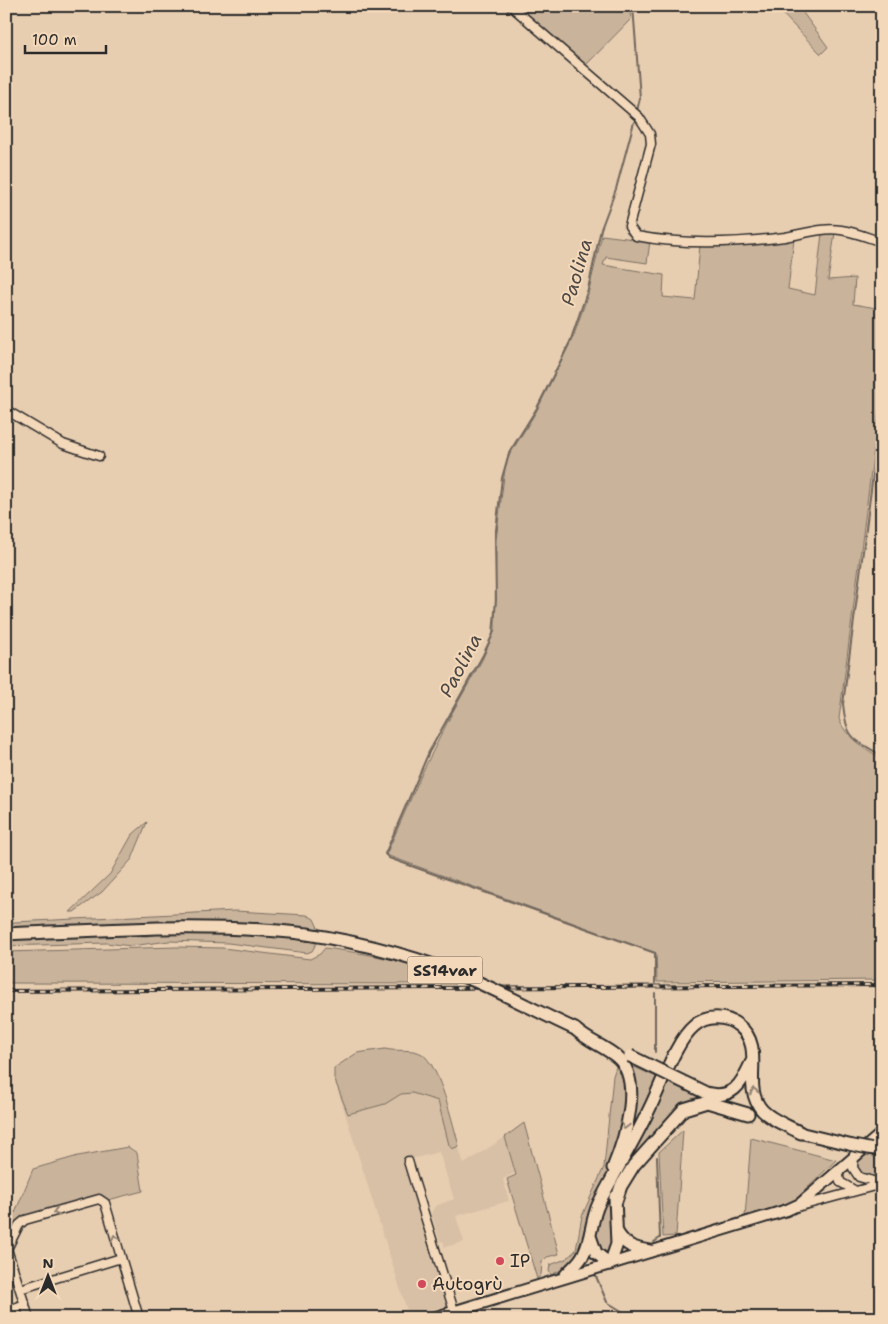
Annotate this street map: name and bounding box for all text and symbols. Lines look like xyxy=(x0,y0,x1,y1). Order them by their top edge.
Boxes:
scale bar xyxy=(25,22,106,54)
text: 100 m xyxy=(32,30,77,50)
water label: Paolina xyxy=(555,236,598,308)
water label: Paolina xyxy=(433,629,488,701)
road number: SS14var xyxy=(408,956,482,984)
one-way arrow xyxy=(750,1087,760,1096)
one-way arrow xyxy=(620,1122,631,1130)
one-way arrow xyxy=(52,1206,60,1216)
one-way arrow xyxy=(110,1233,121,1242)
place label: IP xyxy=(510,1249,530,1273)
north arrow xyxy=(22,1252,72,1302)
text: N xyxy=(42,1254,54,1272)
marker: IP xyxy=(494,1255,506,1267)
place label: Autogrù xyxy=(432,1272,503,1296)
marker: Autogrù xyxy=(416,1278,428,1290)

